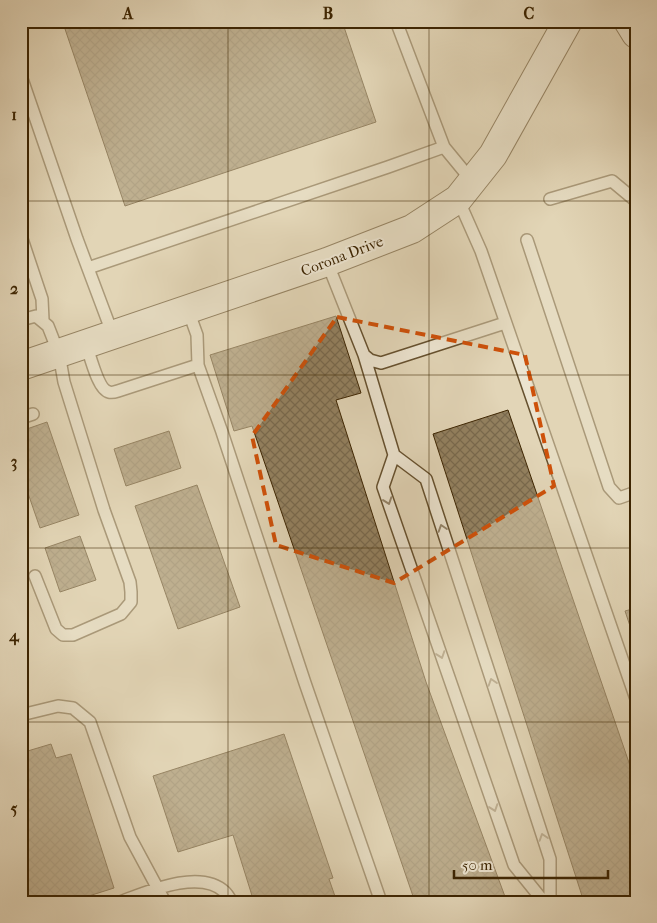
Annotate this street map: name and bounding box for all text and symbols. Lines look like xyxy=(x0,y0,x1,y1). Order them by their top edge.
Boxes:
text: A xyxy=(122,4,134,23)
text: B xyxy=(323,4,333,23)
text: C xyxy=(524,4,535,23)
text: 1 xyxy=(11,105,17,124)
street label: Corona Drive xyxy=(298,232,386,280)
text: 2 xyxy=(10,279,18,298)
text: 3 xyxy=(11,452,17,472)
one-way arrow xyxy=(382,496,392,505)
one-way arrow xyxy=(437,524,447,533)
text: 4 xyxy=(8,626,20,646)
one-way arrow xyxy=(435,650,445,658)
one-way arrow xyxy=(488,679,498,687)
text: 5 xyxy=(11,799,18,818)
one-way arrow xyxy=(488,804,498,812)
one-way arrow xyxy=(539,833,549,841)
scale bar xyxy=(454,848,608,880)
text: 50 m xyxy=(462,856,493,874)

